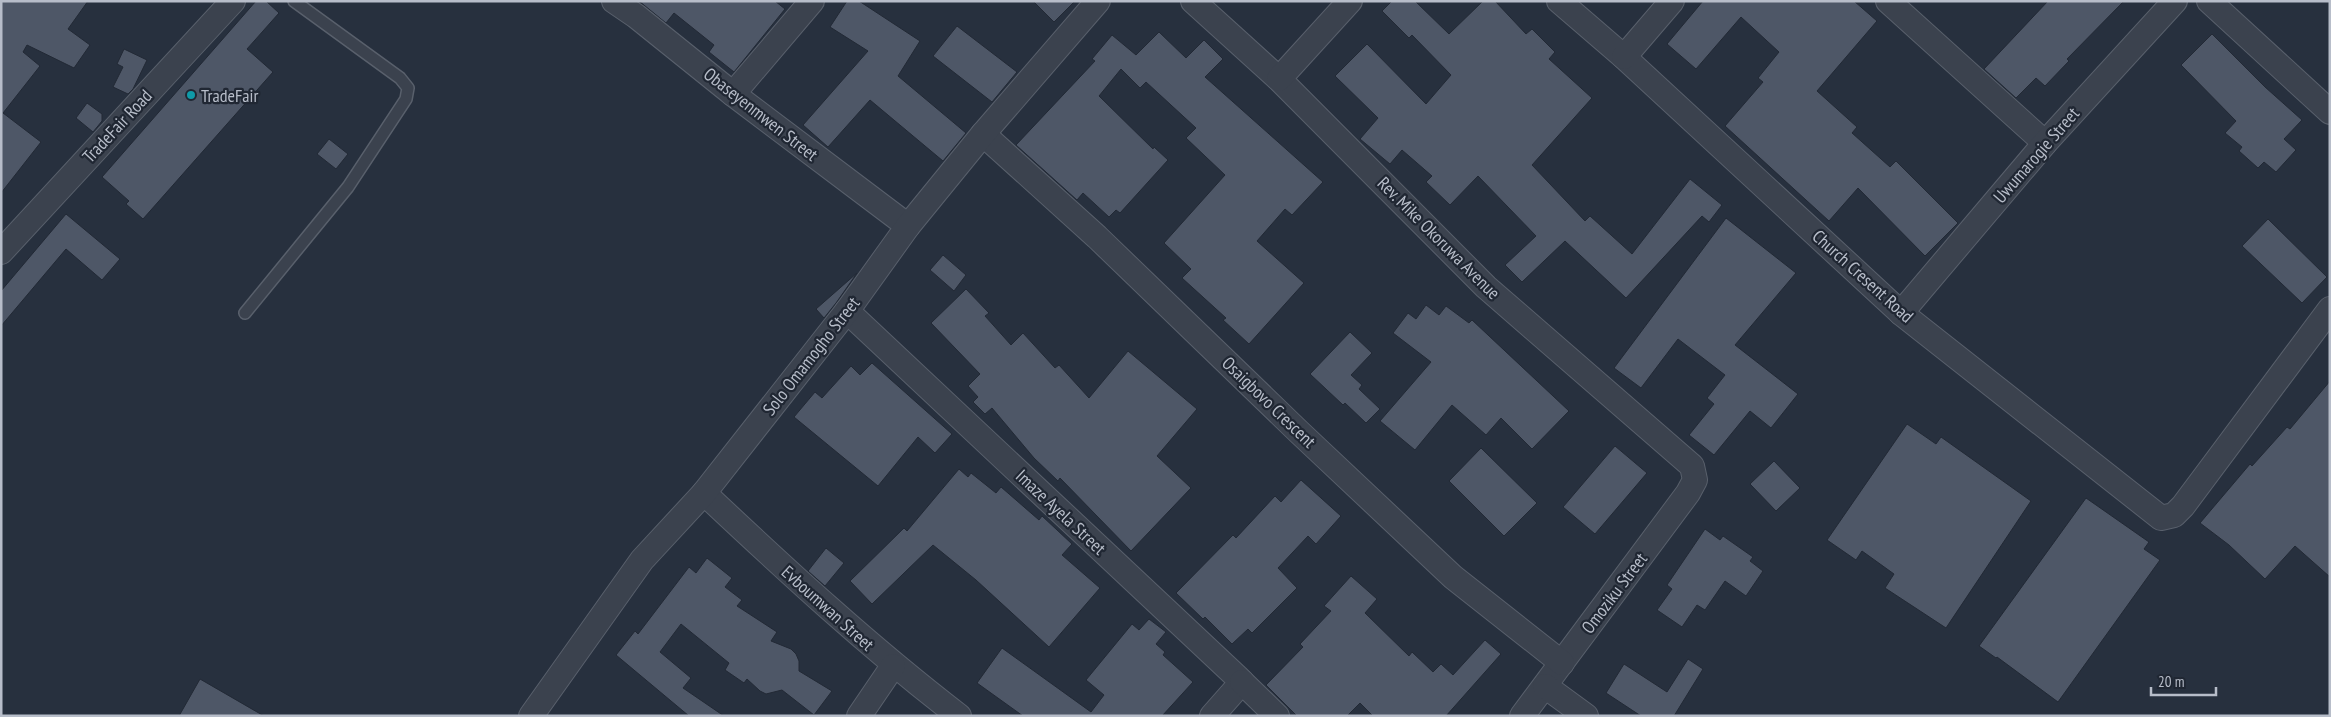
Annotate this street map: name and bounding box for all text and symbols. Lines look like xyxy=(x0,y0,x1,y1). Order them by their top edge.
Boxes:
street label: Obaseyenmwen Street xyxy=(699,62,823,166)
place label: TradeFair xyxy=(201,84,258,107)
street label: TradeFair Road xyxy=(77,85,157,167)
marker: TradeFair xyxy=(185,89,197,101)
street label: Uwumarogie Street xyxy=(1988,102,2084,208)
street label: Rev. Mike Okoruwa Avenue xyxy=(1373,172,1505,304)
street label: Church Cresent Road xyxy=(1808,225,1918,327)
street label: Solo Omamogho Street xyxy=(758,292,864,420)
street label: Osaigbovo Crescent xyxy=(1217,351,1321,453)
street label: Imaze Ayela Street xyxy=(1011,464,1111,560)
street label: Omoziku Street xyxy=(1576,548,1652,638)
street label: Evboumwan Street xyxy=(777,560,879,656)
scale bar xyxy=(2151,664,2216,696)
text: 20 m xyxy=(2158,672,2184,691)

